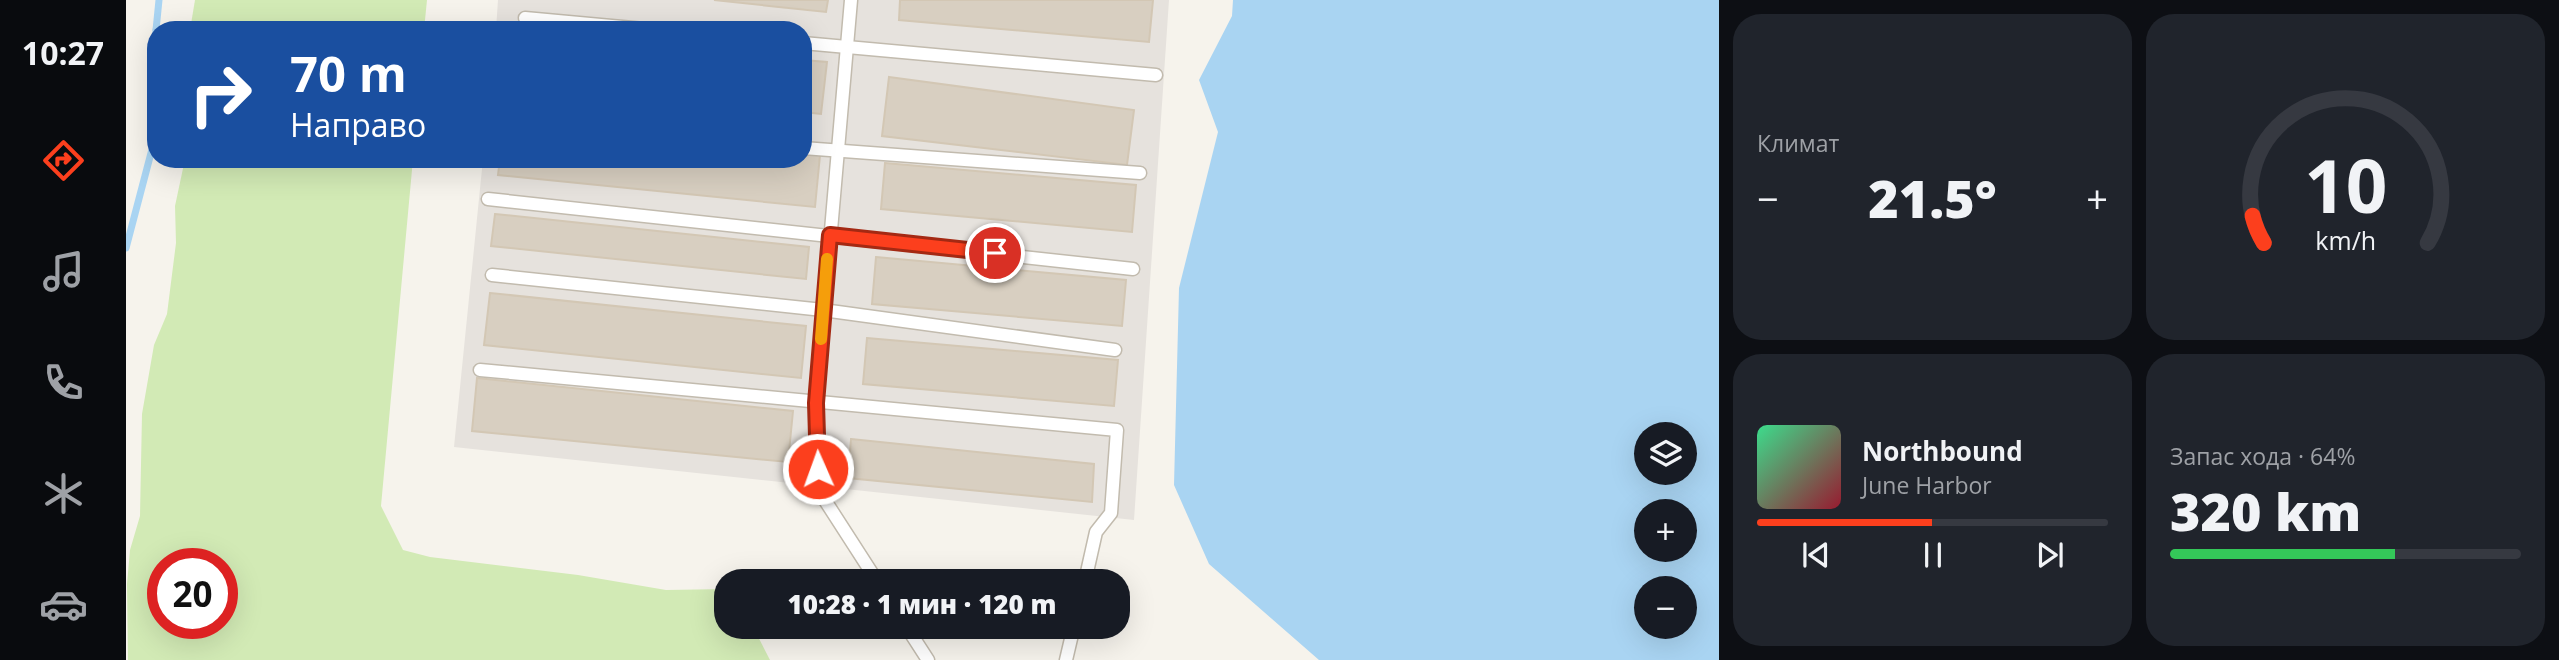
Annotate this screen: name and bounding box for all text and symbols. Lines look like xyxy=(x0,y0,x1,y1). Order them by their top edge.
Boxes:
text: 10:27 xyxy=(22,31,104,74)
text: 70 m xyxy=(290,40,407,106)
icon: right xyxy=(175,49,266,140)
text: Направо xyxy=(290,103,426,146)
text: Климат xyxy=(1757,127,1839,159)
text: 10 xyxy=(2304,135,2387,234)
icon: directions xyxy=(39,136,88,185)
text: 21.5° xyxy=(1868,162,1997,233)
text: − xyxy=(1757,172,1779,224)
text: + xyxy=(2086,172,2108,224)
pin xyxy=(965,223,1025,283)
text: km/h xyxy=(2315,223,2376,257)
icon: arrive xyxy=(976,234,1014,272)
icon: music xyxy=(39,247,88,296)
icon: phone xyxy=(39,358,88,407)
map controls xyxy=(1634,422,1697,639)
button: layers xyxy=(1634,422,1697,485)
position arrow xyxy=(781,432,855,506)
text: Northbound xyxy=(1862,433,2023,469)
text: Запас хода · 64% xyxy=(2170,440,2355,472)
icon: climate xyxy=(39,469,88,518)
text: June Harbor xyxy=(1862,469,1992,501)
text: 320 km xyxy=(2170,475,2361,546)
button: + xyxy=(1634,499,1697,562)
icon: previous xyxy=(1797,536,1835,574)
icon: pause xyxy=(1914,536,1952,574)
icon: next xyxy=(2031,536,2069,574)
speed limit sign: 20 xyxy=(147,548,238,639)
button: − xyxy=(1634,576,1697,639)
icon: car xyxy=(39,580,88,629)
text: 10:28 · 1 мин · 120 m xyxy=(787,586,1057,622)

